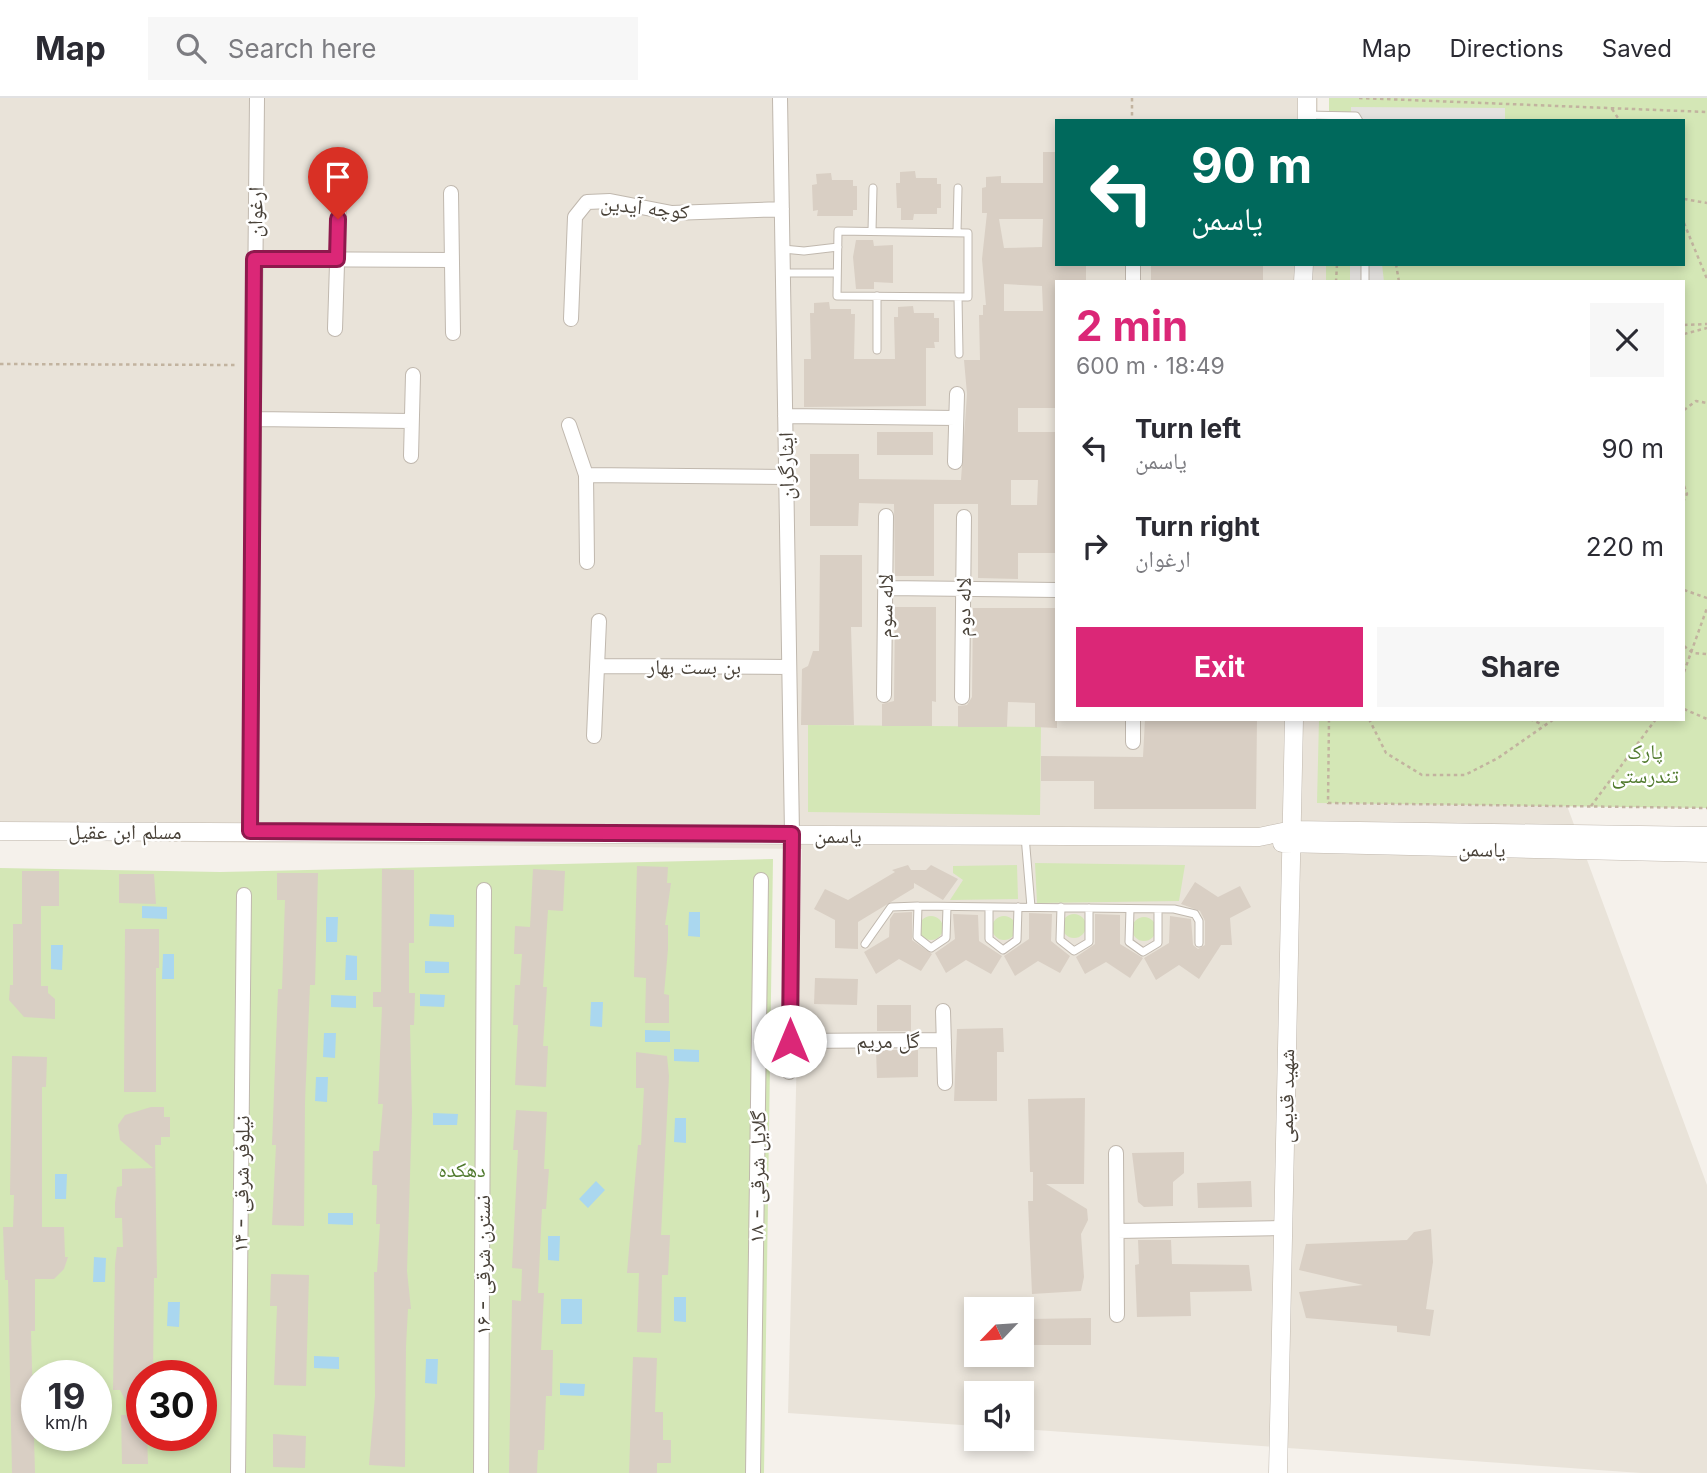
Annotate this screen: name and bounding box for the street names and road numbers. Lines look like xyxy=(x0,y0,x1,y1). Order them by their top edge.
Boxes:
street label: ارغوان xyxy=(242,186,268,238)
street label: کوچه آیدین xyxy=(599,190,691,225)
street label: ایثارگران xyxy=(773,432,799,500)
street label: لاله سوم xyxy=(872,573,900,639)
street label: لاله دوم xyxy=(950,577,978,637)
street label: بن بست بهار xyxy=(646,654,741,680)
street label: مسلم ابن عقیل xyxy=(68,819,182,846)
street label: یاسمن xyxy=(814,823,862,849)
street label: یاسمن xyxy=(1458,836,1506,863)
street label: گل مریم xyxy=(856,1028,920,1055)
street label: شهید قدیمی xyxy=(1273,1049,1300,1143)
street label: گلایل شرقی - ۱۸ xyxy=(743,1110,772,1244)
street label: نیلوفر شرقی - ۱۴ xyxy=(227,1115,256,1253)
street label: نسترن شرقی - ۱۶ xyxy=(470,1195,496,1335)

